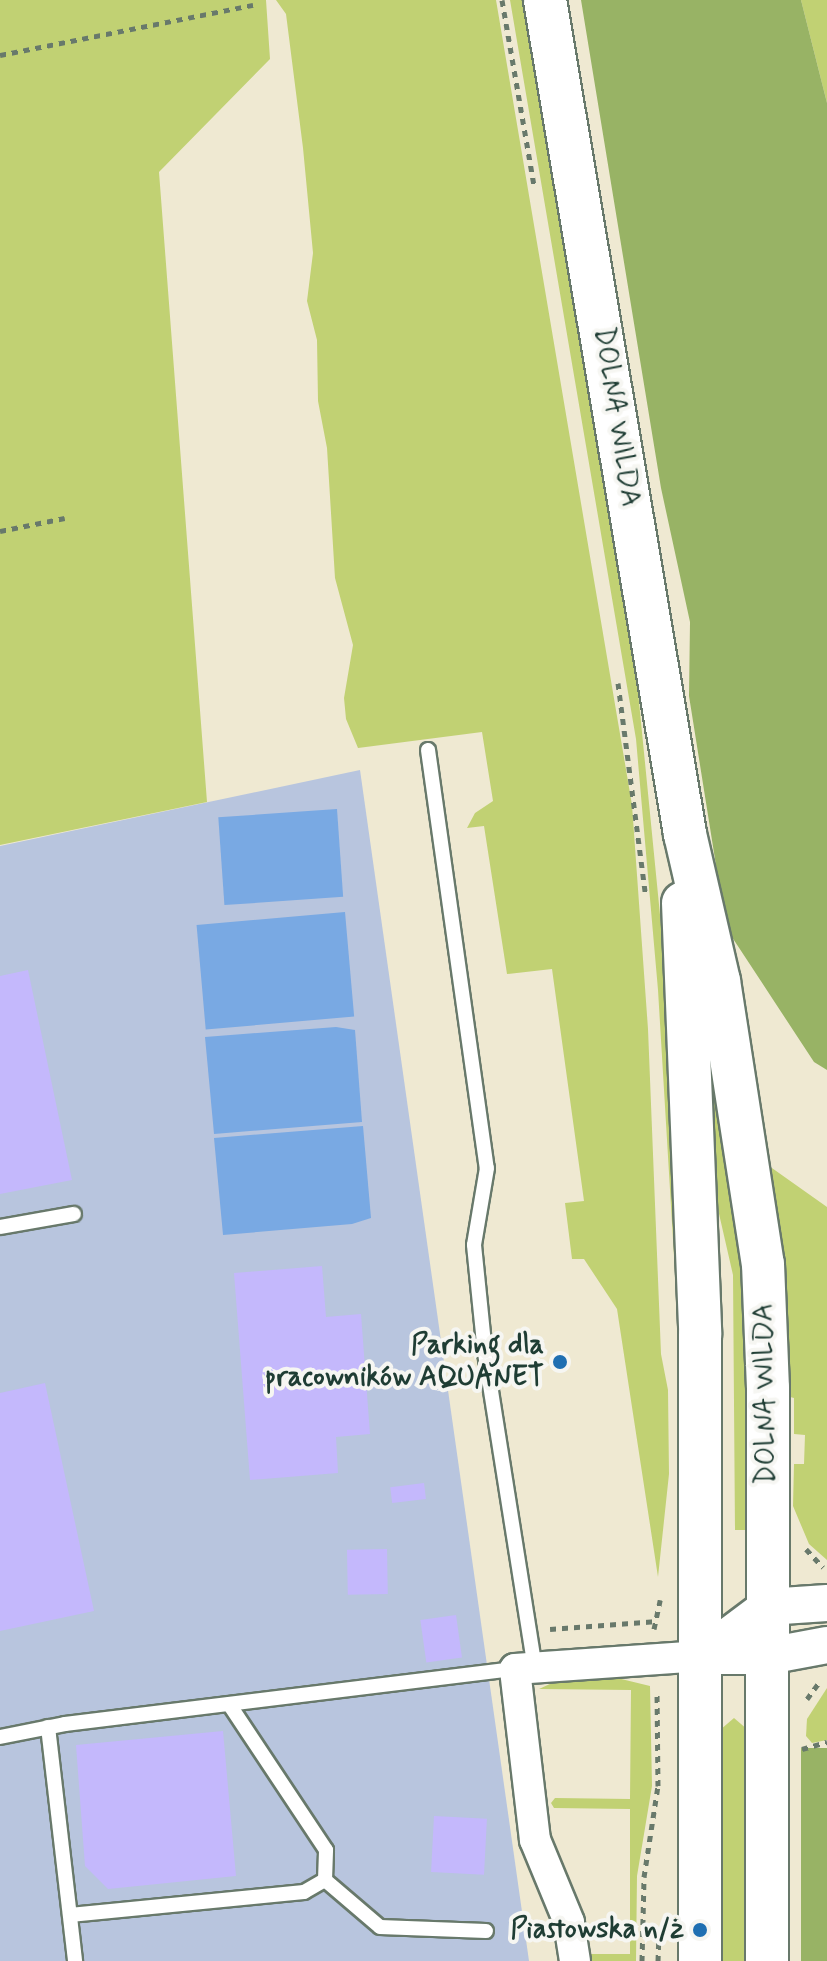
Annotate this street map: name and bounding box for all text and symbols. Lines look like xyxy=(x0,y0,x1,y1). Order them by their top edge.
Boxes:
street label: DOLNA WILDA xyxy=(585,322,647,512)
street label: DOLNA WILDA xyxy=(748,1300,784,1488)
place label: Parking dla pracowników AQUANET xyxy=(262,1329,544,1395)
marker: Parking dla pracowników AQUANET xyxy=(551,1353,569,1371)
place label: Piastowska n/ż xyxy=(511,1913,684,1947)
marker: Piastowska n/ż xyxy=(691,1921,709,1939)

